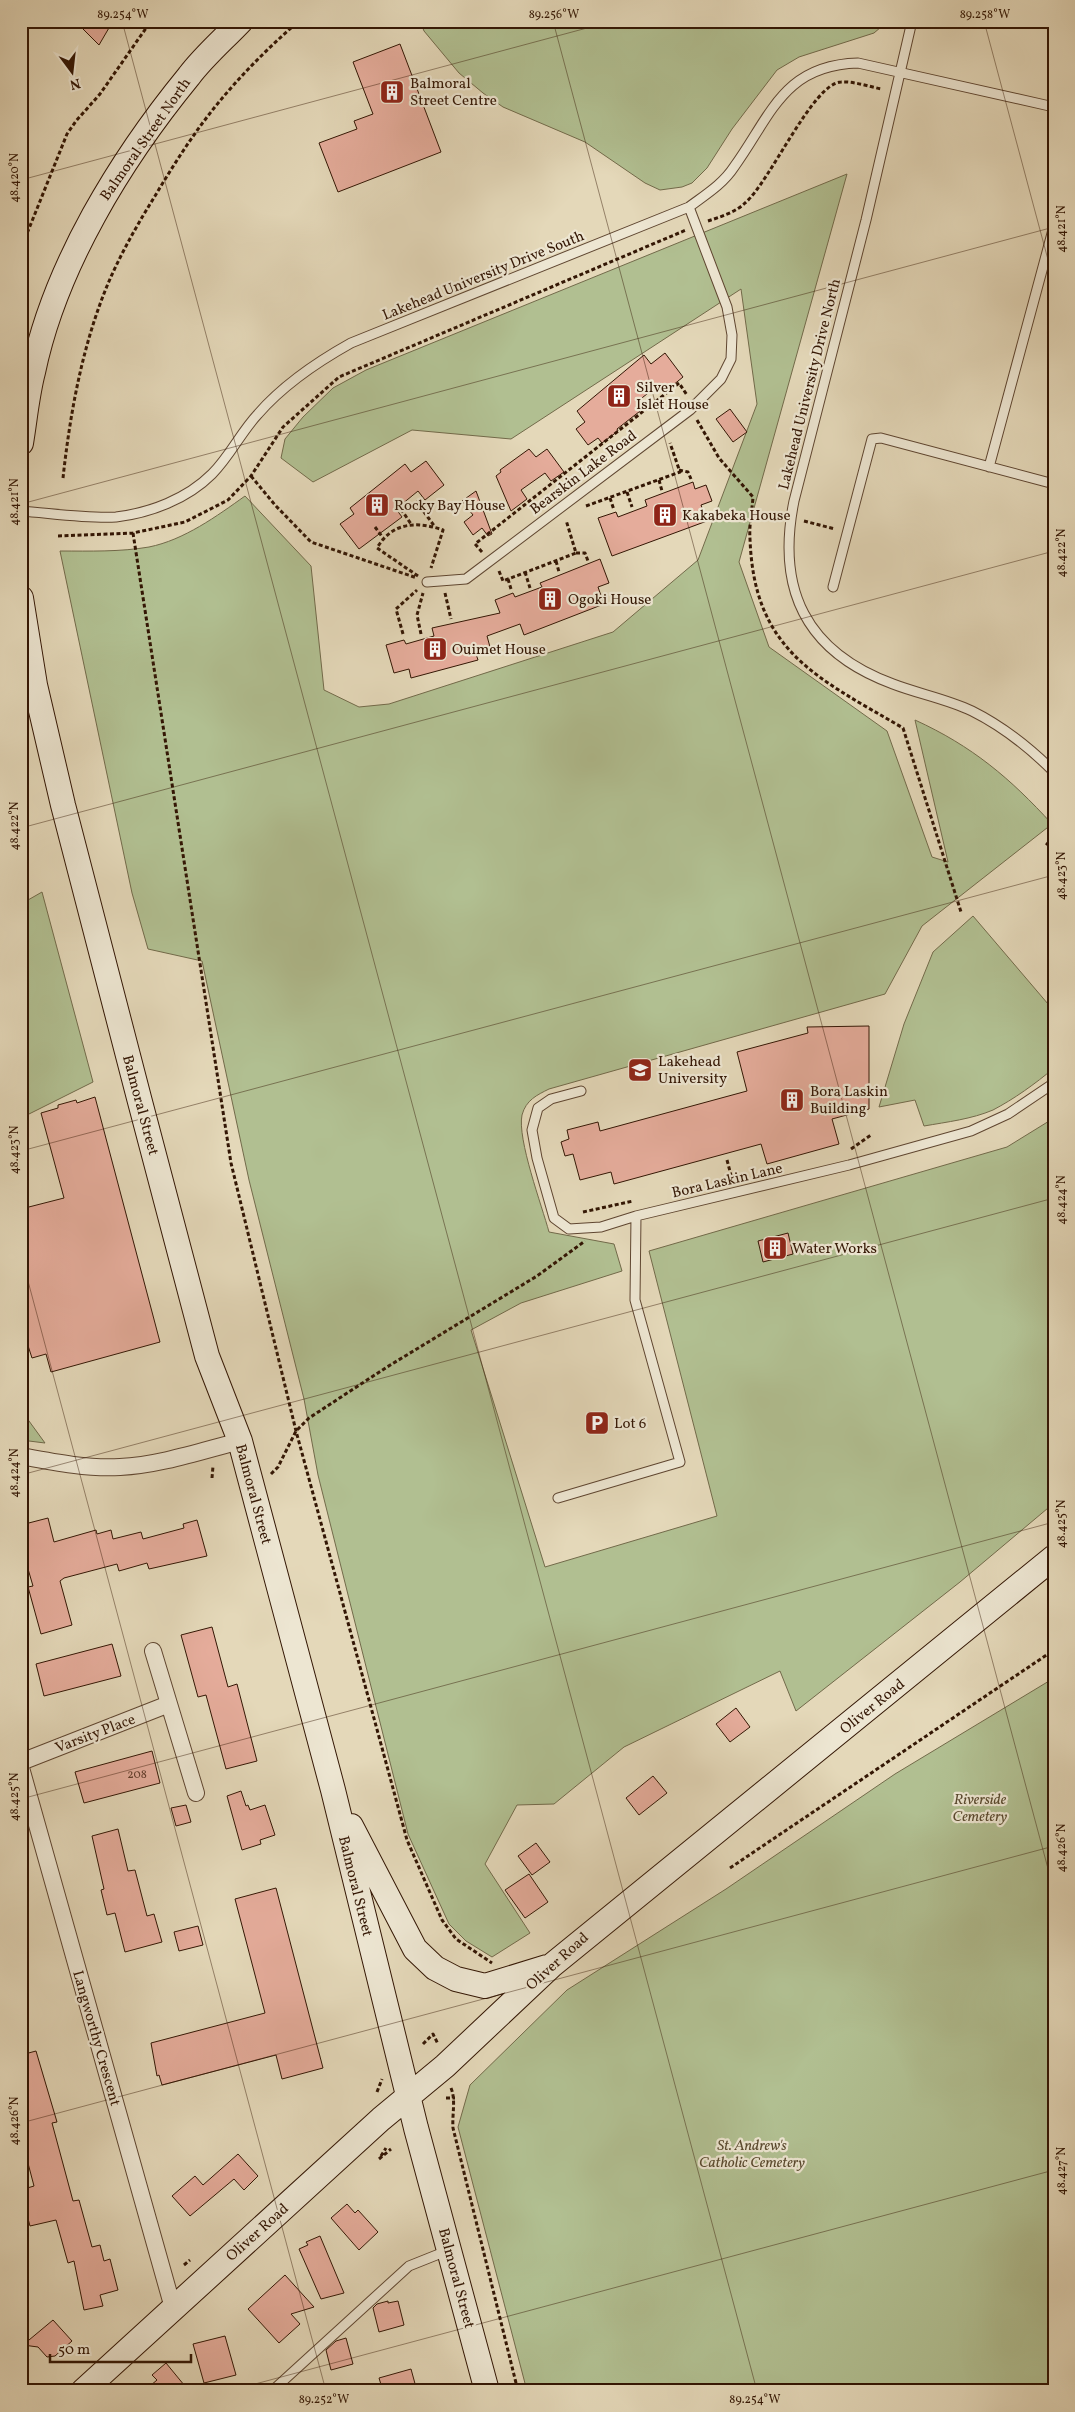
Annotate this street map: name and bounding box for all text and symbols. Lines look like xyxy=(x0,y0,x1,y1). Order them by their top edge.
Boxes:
text: 89.254°W xyxy=(97,7,149,23)
text: 89.256°W xyxy=(529,7,579,23)
text: 89.258°W xyxy=(960,7,1010,23)
north arrow xyxy=(48,48,98,98)
text: N xyxy=(68,73,82,94)
street label: Balmoral Street North xyxy=(96,74,197,206)
place label: Balmoral Street Centre xyxy=(410,74,497,112)
building icon: Balmoral Street Centre xyxy=(379,79,405,105)
text: 48.420°N xyxy=(7,153,23,203)
text: 48.421°N xyxy=(1054,205,1070,253)
street label: Lakehead University Drive South xyxy=(379,226,588,327)
street label: Lakehead University Drive North xyxy=(774,277,847,492)
place label: Silver Islet House xyxy=(636,378,709,416)
building icon: Silver Islet House xyxy=(606,383,632,409)
street label: Bearskin Lake Road xyxy=(526,426,642,520)
text: 48.421°N xyxy=(7,478,23,526)
building icon: Rocky Bay House xyxy=(364,492,390,518)
place label: Rocky Bay House xyxy=(394,496,505,517)
building icon: Kakabeka House xyxy=(652,502,678,528)
place label: Kakabeka House xyxy=(682,506,791,527)
text: 48.422°N xyxy=(1054,528,1070,578)
building icon: Ogoki House xyxy=(537,586,563,612)
place label: Ogoki House xyxy=(568,590,651,611)
building icon: Ouimet House xyxy=(422,636,448,662)
place label: Ouimet House xyxy=(452,640,546,661)
text: 48.422°N xyxy=(7,801,23,851)
text: 48.423°N xyxy=(1054,852,1070,900)
place label: Lakehead University xyxy=(658,1052,727,1090)
street label: Balmoral Street xyxy=(116,1053,163,1158)
school or university icon: Lakehead University xyxy=(627,1057,653,1083)
place label: Bora Laskin Building xyxy=(810,1082,888,1120)
building icon: Bora Laskin Building xyxy=(779,1087,805,1113)
text: 48.423°N xyxy=(7,1126,23,1174)
street label: Bora Laskin Lane xyxy=(670,1159,785,1204)
text: 48.424°N xyxy=(1054,1175,1070,1225)
building icon: Water Works xyxy=(762,1235,788,1261)
place label: Water Works xyxy=(792,1239,877,1260)
parking icon: Lot 6 xyxy=(584,1410,610,1436)
place label: Lot 6 xyxy=(614,1414,646,1435)
street label: Balmoral Street xyxy=(229,1442,276,1547)
text: 48.424°N xyxy=(7,1448,23,1498)
text: 48.425°N xyxy=(1054,1500,1070,1548)
street label: Oliver Road xyxy=(836,1674,910,1740)
street label: Varsity Place xyxy=(53,1710,139,1759)
house number: 208 xyxy=(127,1767,147,1783)
text: 48.425°N xyxy=(7,1773,23,1821)
park label: Riverside Cemetery xyxy=(953,1790,1008,1828)
text: 48.426°N xyxy=(1054,1823,1070,1872)
street label: Balmoral Street xyxy=(332,1834,377,1939)
street label: Oliver Road xyxy=(522,1928,594,1996)
street label: Langworthy Crescent xyxy=(66,1968,125,2109)
text: 48.426°N xyxy=(7,2096,23,2145)
park label: St. Andrew's Catholic Cemetery xyxy=(699,2136,805,2174)
text: 48.427°N xyxy=(1054,2147,1070,2195)
street label: Oliver Road xyxy=(222,2199,294,2267)
street label: Balmoral Street xyxy=(432,2226,479,2331)
scale bar xyxy=(50,2332,191,2364)
text: 50 m xyxy=(58,2340,90,2361)
text: 89.252°W xyxy=(299,2392,349,2408)
text: 89.254°W xyxy=(729,2392,781,2408)

